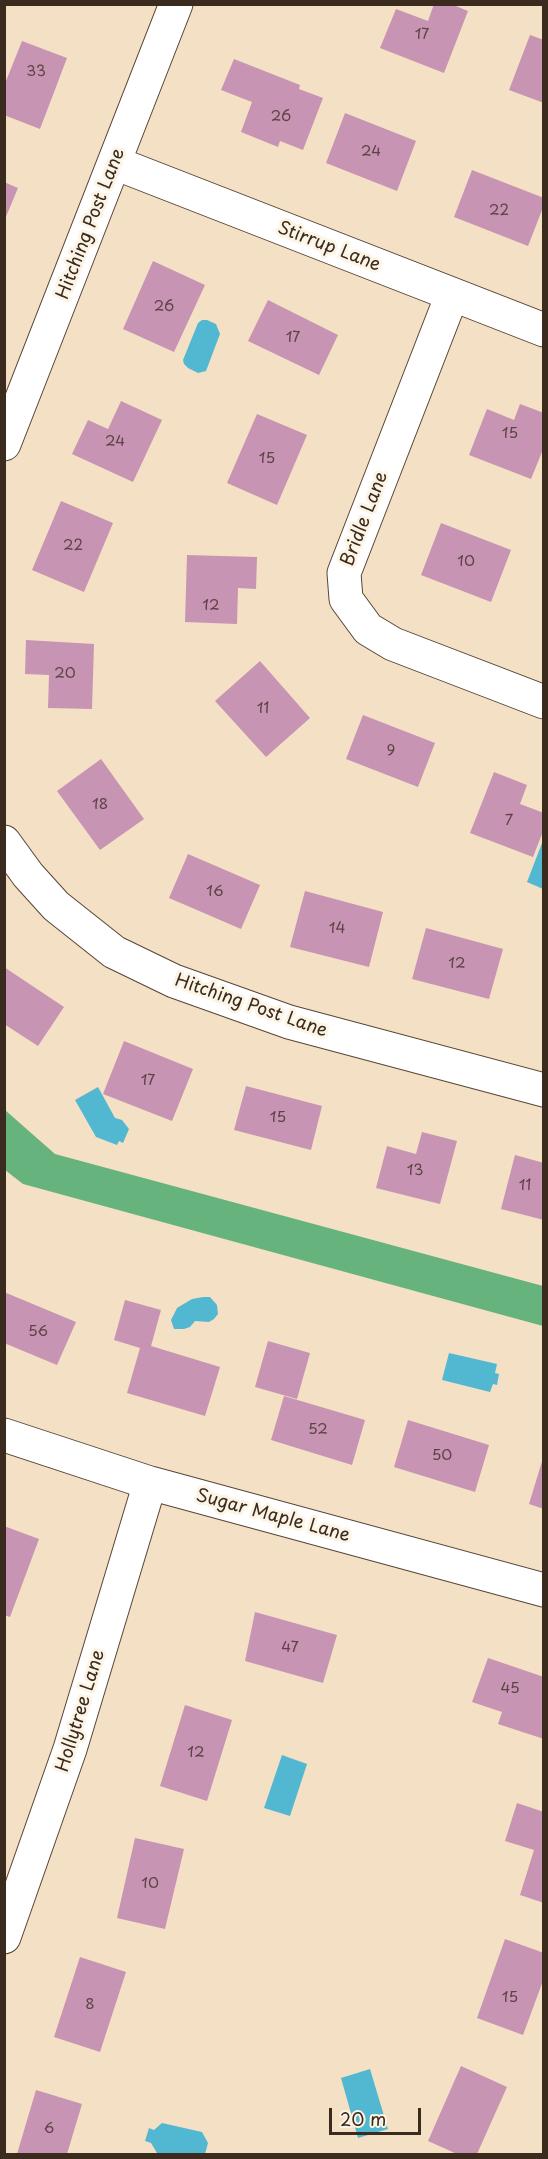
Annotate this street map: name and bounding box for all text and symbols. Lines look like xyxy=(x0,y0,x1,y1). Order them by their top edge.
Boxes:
house number: 17 xyxy=(415,26,429,44)
house number: 33 xyxy=(26,63,46,81)
house number: 26 xyxy=(271,108,291,126)
house number: 24 xyxy=(361,143,381,161)
street label: Hitching Post Lane xyxy=(52,146,130,302)
house number: 22 xyxy=(489,202,509,220)
street label: Stirrup Lane xyxy=(274,217,384,277)
house number: 26 xyxy=(154,298,174,316)
house number: 17 xyxy=(286,329,300,347)
house number: 15 xyxy=(502,425,518,443)
house number: 24 xyxy=(105,433,125,451)
house number: 15 xyxy=(259,450,275,468)
street label: Bridle Lane xyxy=(337,469,393,569)
house number: 22 xyxy=(63,537,83,555)
house number: 10 xyxy=(457,553,475,571)
house number: 12 xyxy=(202,597,220,615)
house number: 20 xyxy=(54,665,76,683)
house number: 11 xyxy=(257,700,269,718)
house number: 9 xyxy=(387,742,395,760)
house number: 18 xyxy=(92,796,108,814)
house number: 7 xyxy=(505,812,513,830)
house number: 16 xyxy=(206,883,224,901)
house number: 14 xyxy=(329,920,345,938)
house number: 12 xyxy=(448,955,466,973)
street label: Hitching Post Lane xyxy=(172,970,330,1042)
house number: 17 xyxy=(141,1072,155,1090)
house number: 15 xyxy=(270,1109,286,1127)
house number: 13 xyxy=(407,1162,423,1180)
house number: 11 xyxy=(519,1177,531,1195)
house number: 56 xyxy=(28,1323,48,1341)
house number: 52 xyxy=(308,1421,328,1439)
house number: 50 xyxy=(432,1447,452,1465)
street label: Sugar Maple Lane xyxy=(194,1485,352,1547)
house number: 47 xyxy=(281,1639,299,1657)
street label: Hollytree Lane xyxy=(52,1647,110,1775)
house number: 45 xyxy=(500,1680,520,1698)
house number: 12 xyxy=(187,1744,205,1762)
house number: 10 xyxy=(141,1875,159,1893)
house number: 15 xyxy=(502,1989,518,2007)
house number: 8 xyxy=(85,1996,95,2014)
scale bar xyxy=(332,2096,424,2134)
text: 20 m xyxy=(340,2105,386,2132)
house number: 6 xyxy=(44,2120,54,2138)

